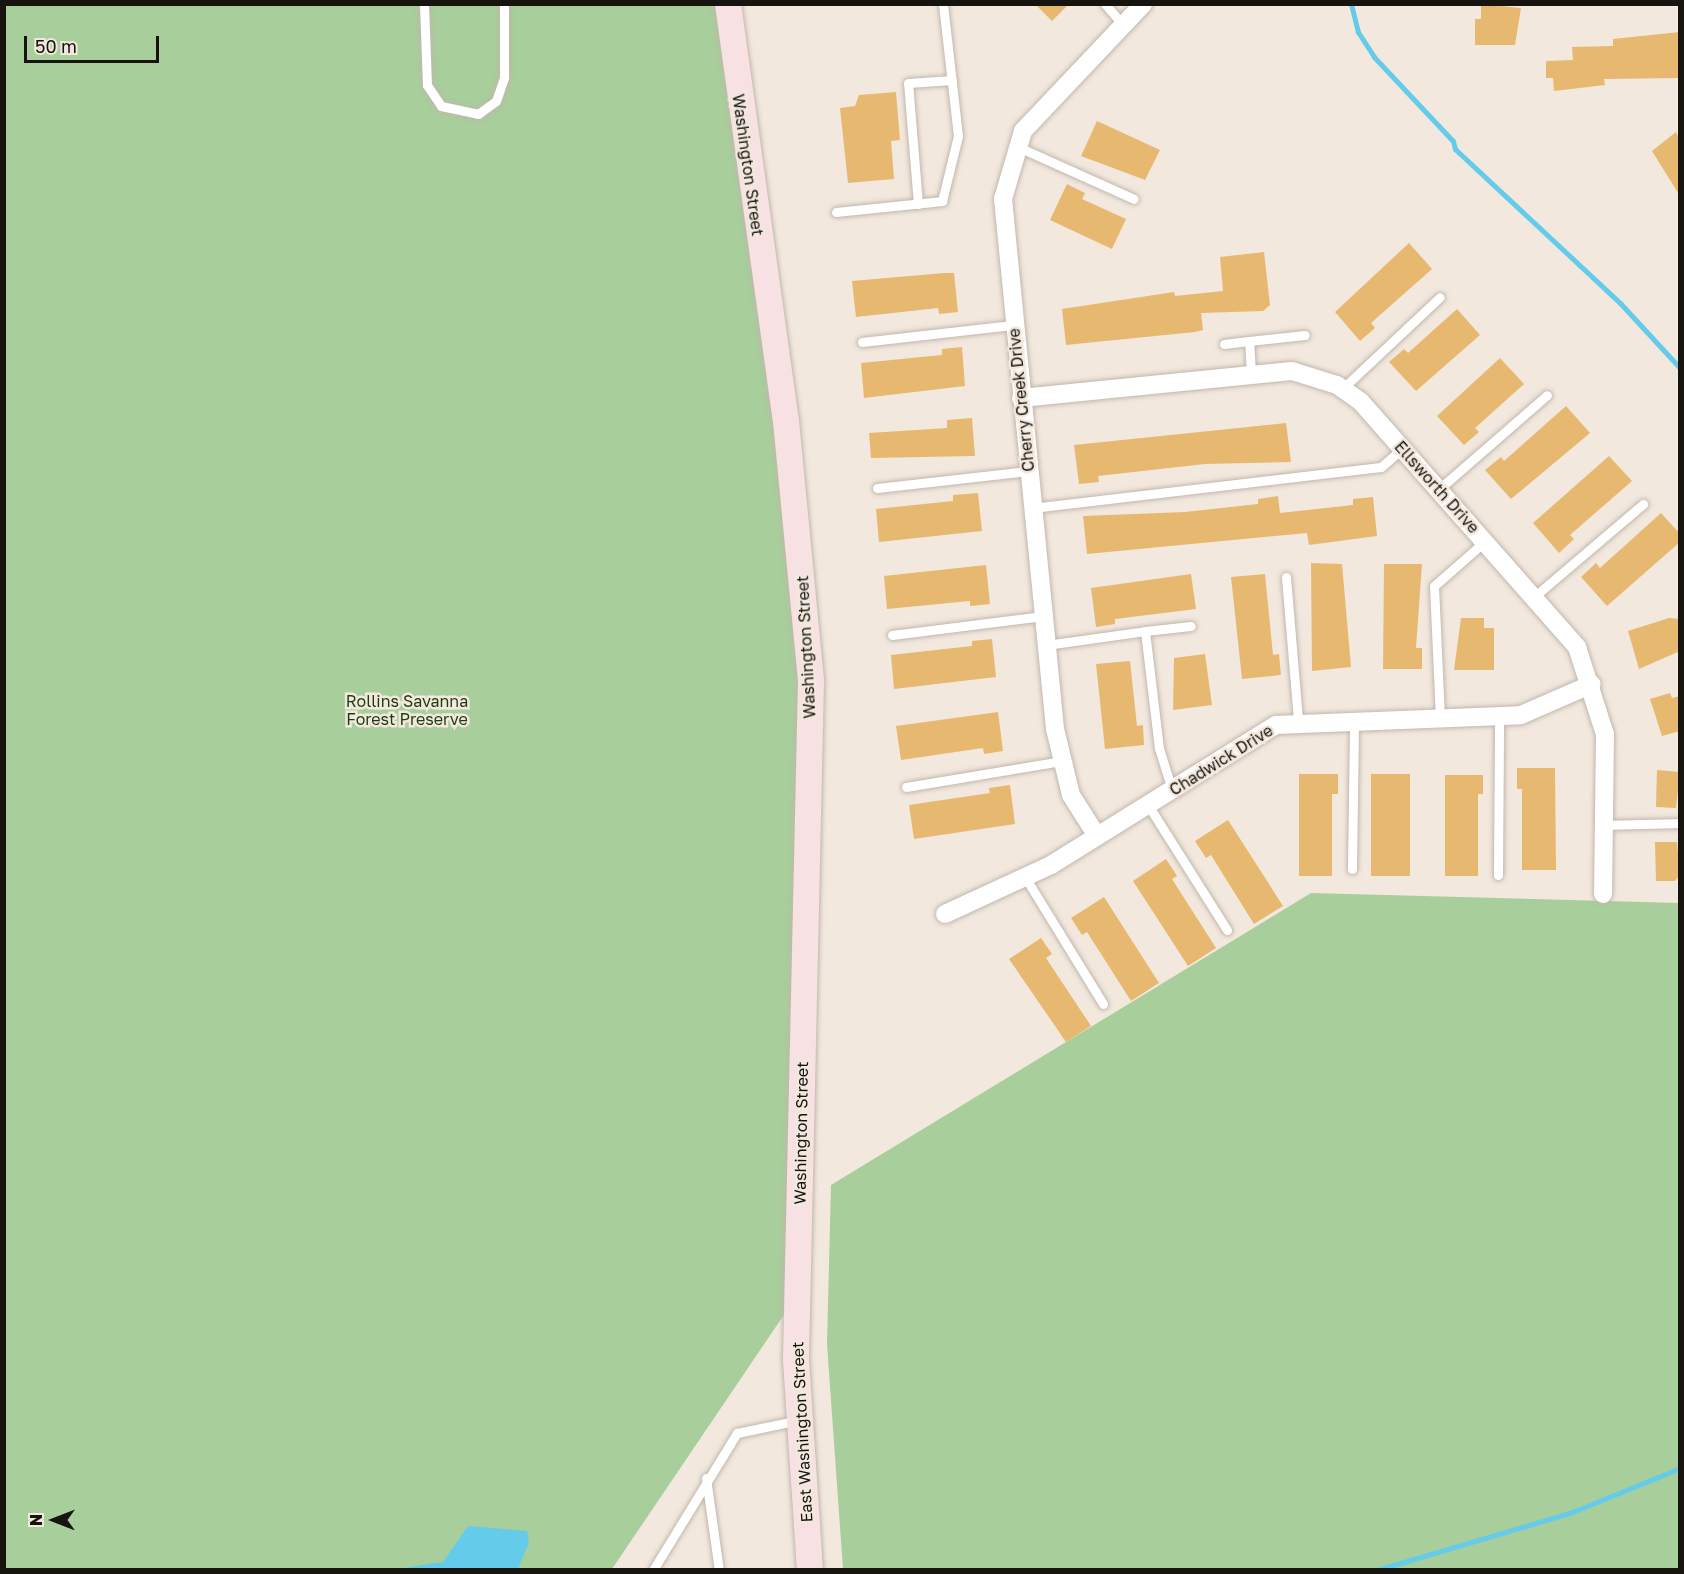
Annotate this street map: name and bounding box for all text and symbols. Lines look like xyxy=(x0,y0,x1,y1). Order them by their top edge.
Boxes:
scale bar xyxy=(27,24,162,62)
text: 50 m xyxy=(35,35,77,57)
street label: Washington Street xyxy=(729,93,767,237)
street label: Cherry Creek Drive xyxy=(1004,327,1038,473)
street label: Ellsworth Drive xyxy=(1391,437,1483,537)
street label: Washington Street xyxy=(793,575,819,719)
park label: Rollins Savanna Forest Preserve xyxy=(346,691,468,729)
street label: Chadwick Drive xyxy=(1166,721,1276,799)
street label: Washington Street xyxy=(790,1061,812,1205)
street label: East Washington Street xyxy=(788,1341,816,1523)
north arrow xyxy=(24,1490,84,1550)
text: N xyxy=(26,1514,46,1526)

